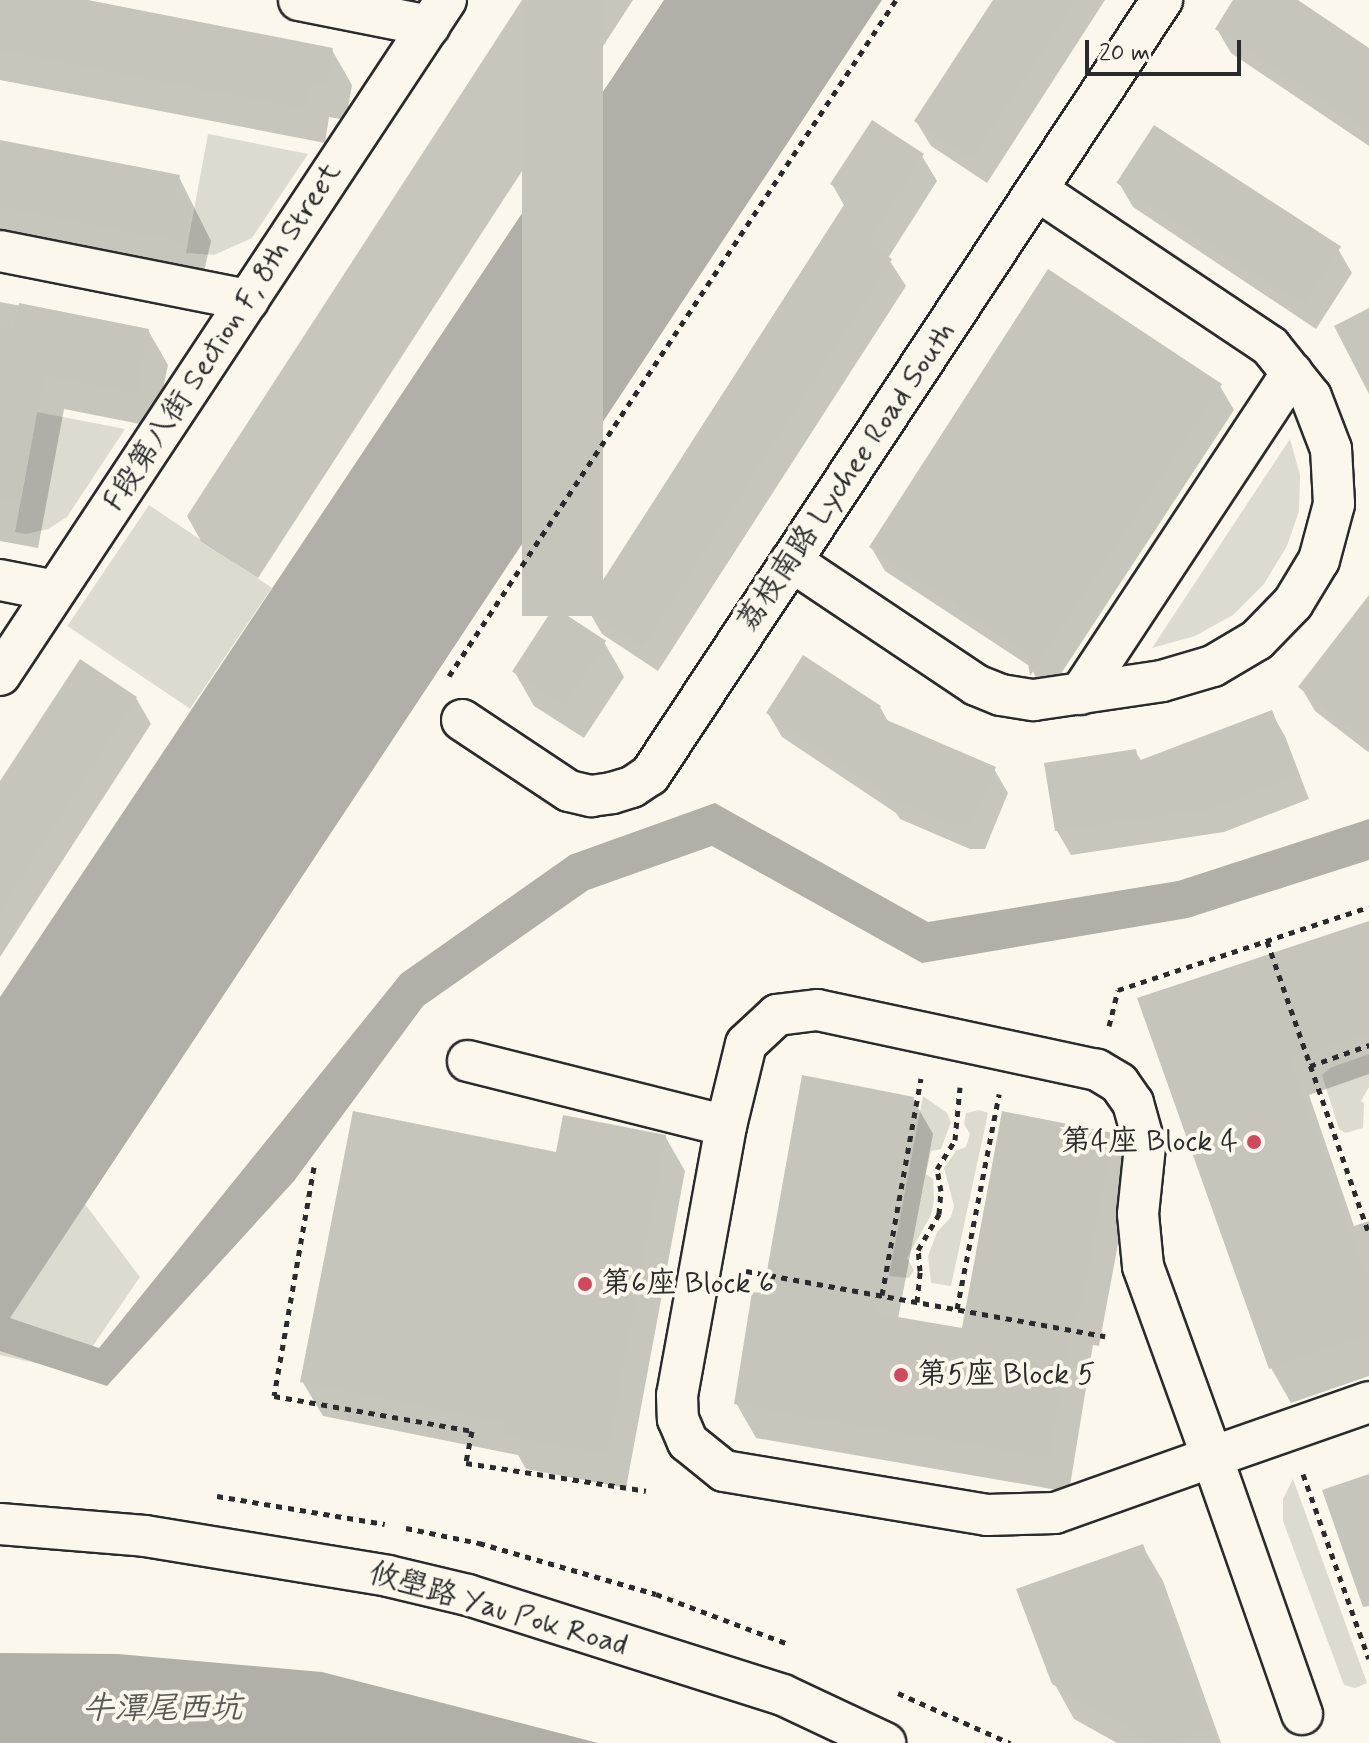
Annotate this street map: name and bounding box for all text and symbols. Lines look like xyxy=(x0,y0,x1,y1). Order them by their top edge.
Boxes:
scale bar xyxy=(1089,24,1245,74)
text: 20 m xyxy=(1099,38,1150,69)
street label: F段第八街 Section F, 8th Street xyxy=(97,157,349,517)
street label: 荔枝南路 Lychee Road South xyxy=(731,318,963,636)
place label: 第4座 Block 4 xyxy=(1061,1124,1238,1160)
marker: 第4座 Block 4 xyxy=(1245,1133,1263,1151)
place label: 第6座 Block 6 xyxy=(601,1266,774,1302)
marker: 第6座 Block 6 xyxy=(576,1275,594,1293)
place label: 第5座 Block 5 xyxy=(917,1357,1095,1393)
marker: 第5座 Block 5 xyxy=(892,1366,910,1384)
street label: 攸壆路 Yau Pok Road xyxy=(366,1556,630,1664)
water label: 牛潭尾西坑 xyxy=(82,1690,242,1728)

